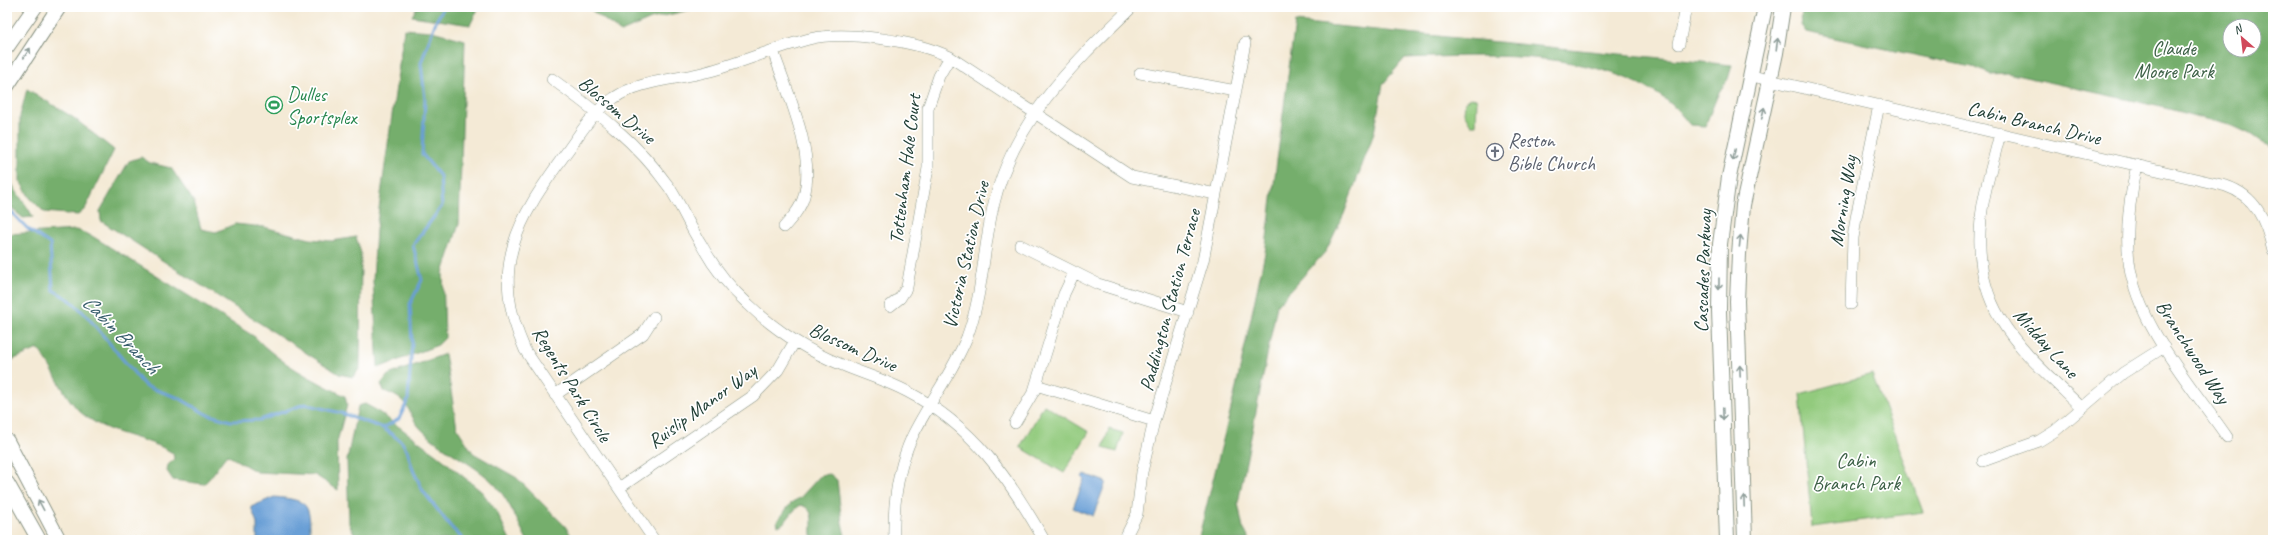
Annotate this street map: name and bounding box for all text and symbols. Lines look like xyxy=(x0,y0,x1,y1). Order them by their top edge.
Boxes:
north arrow xyxy=(2222,18,2262,58)
text: N xyxy=(2231,20,2246,37)
park label: Claude Moore Park xyxy=(2135,36,2215,84)
one-way arrow xyxy=(1773,38,1781,51)
one-way arrow xyxy=(24,47,32,59)
street label: Blossom Drive xyxy=(573,70,662,151)
place label: Dulles Sportsplex xyxy=(287,82,358,130)
street label: Tottenham Hale Court xyxy=(883,91,927,245)
sports icon: Dulles Sportsplex xyxy=(264,95,284,115)
street label: Cabin Branch Drive xyxy=(1965,96,2105,151)
one-way arrow xyxy=(1759,107,1767,120)
place label: Reston Bible Church xyxy=(1508,128,1596,176)
church icon: Reston Bible Church xyxy=(1485,142,1505,162)
one-way arrow xyxy=(1730,148,1738,161)
street label: Morning Way xyxy=(1823,153,1863,248)
street label: Victoria Station Drive xyxy=(937,177,995,331)
street label: Paddington Station Terrace xyxy=(1134,205,1207,394)
street label: Cascades Parkway xyxy=(1688,208,1718,333)
one-way arrow xyxy=(1736,235,1744,248)
one-way arrow xyxy=(1715,277,1723,290)
water label: Cabin Branch xyxy=(77,289,166,380)
street label: Branchwood Way xyxy=(2150,295,2237,410)
street label: Midday Lane xyxy=(2008,303,2085,384)
street label: Blossom Drive xyxy=(805,317,902,378)
street label: Regents Park Circle xyxy=(527,322,618,448)
street label: Ruislip Manor Way xyxy=(643,357,763,454)
one-way arrow xyxy=(1736,365,1744,378)
one-way arrow xyxy=(1719,407,1727,420)
park label: Cabin Branch Park xyxy=(1812,448,1902,496)
one-way arrow xyxy=(1740,495,1748,508)
one-way arrow xyxy=(37,500,44,512)

